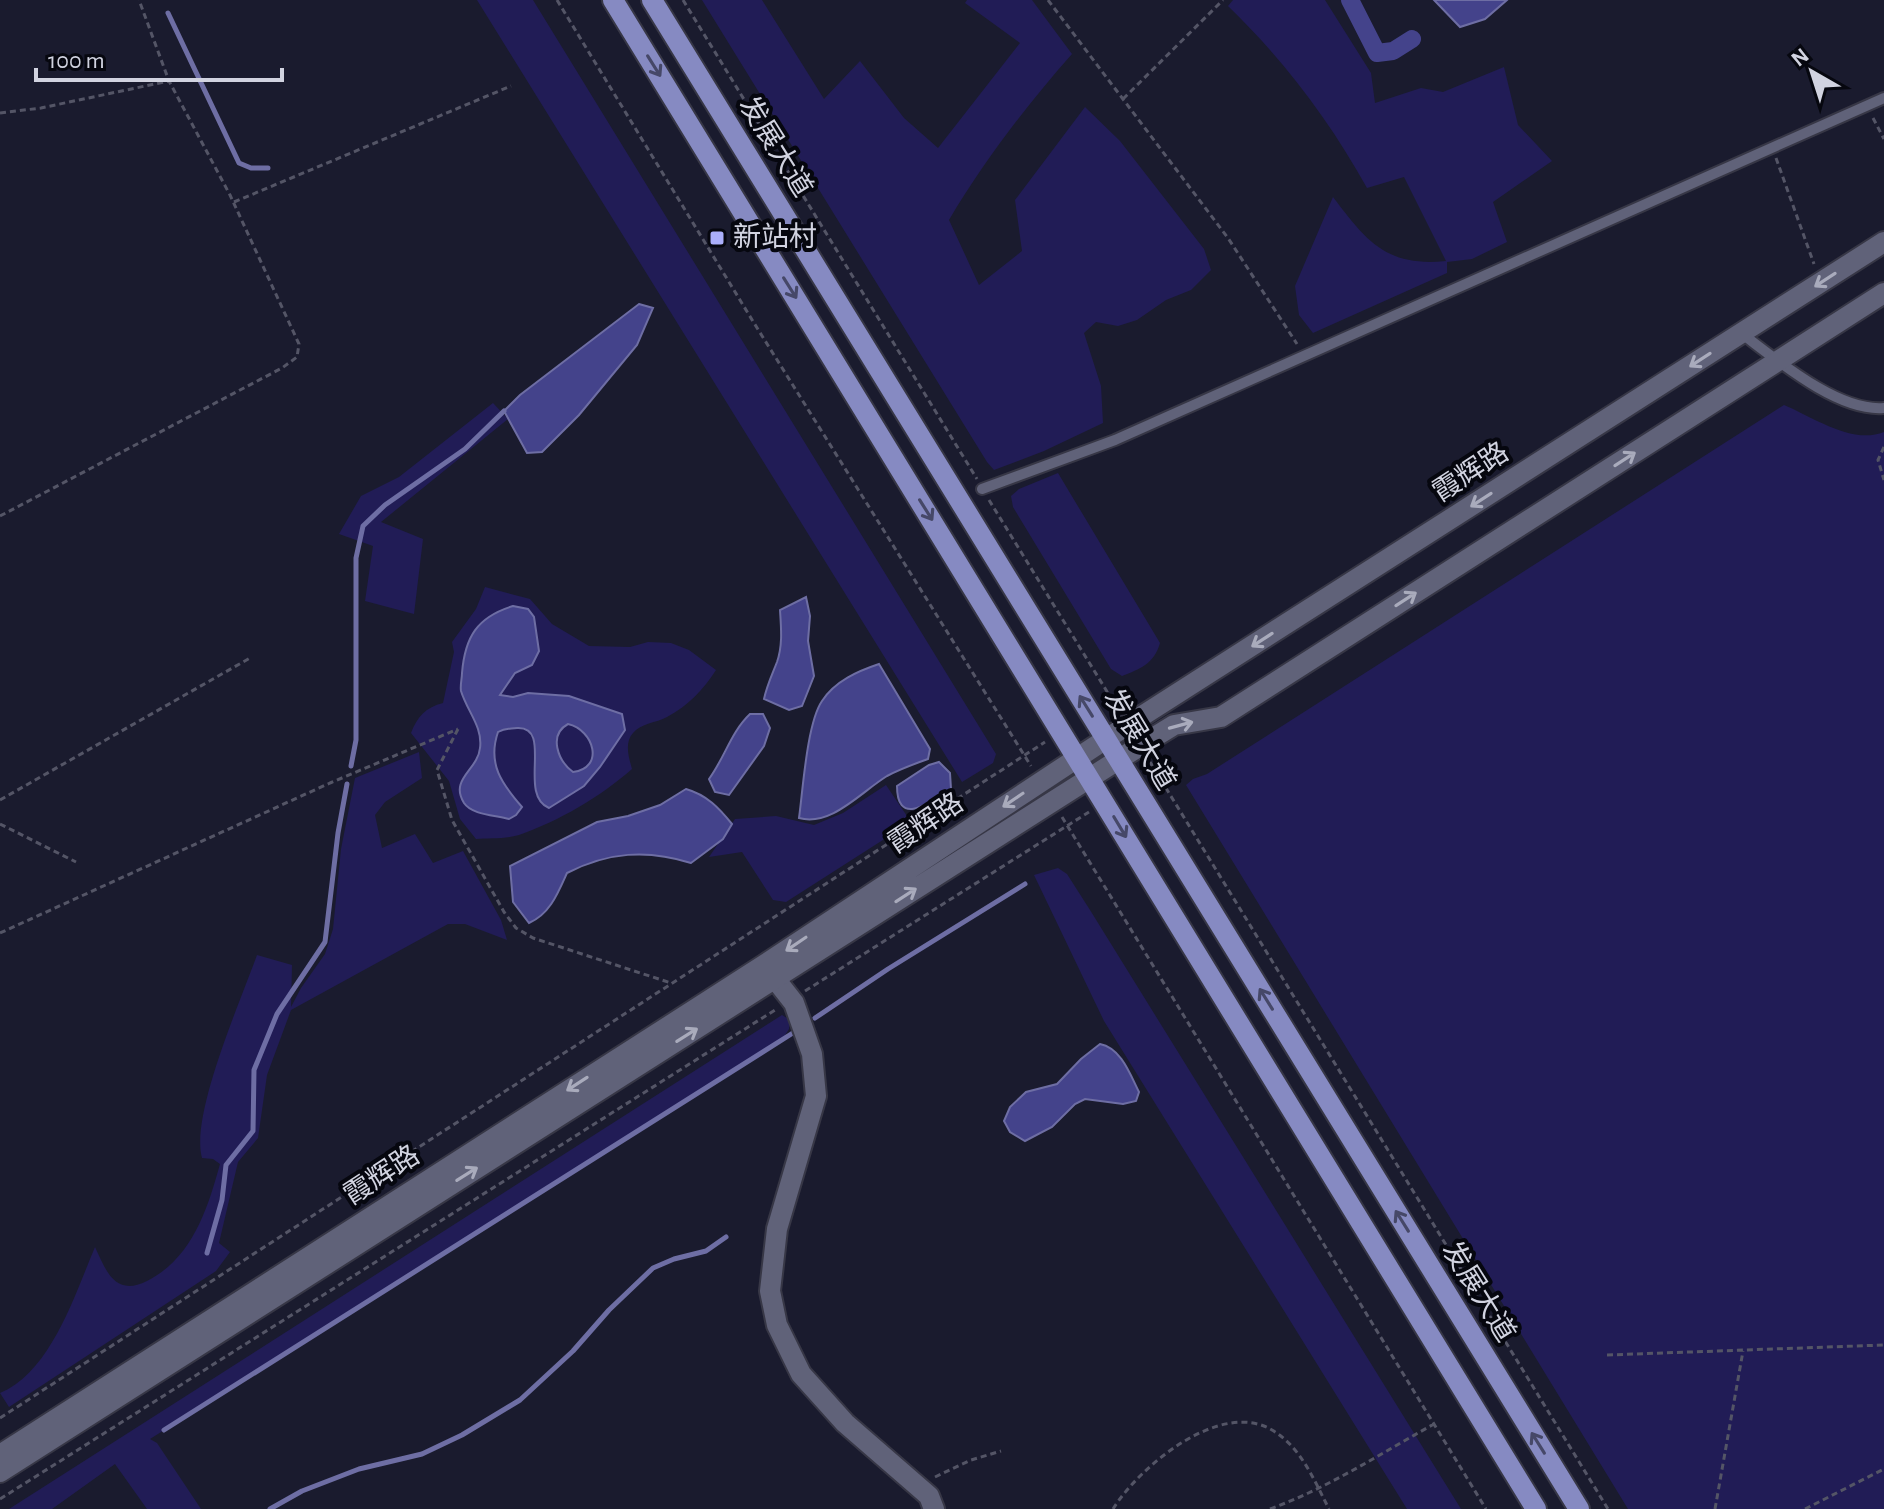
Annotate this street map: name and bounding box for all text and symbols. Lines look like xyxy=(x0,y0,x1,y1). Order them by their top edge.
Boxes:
scale bar xyxy=(36,32,282,82)
north arrow xyxy=(1772,32,1852,112)
text: N xyxy=(1787,44,1813,71)
text: 100 m xyxy=(48,49,105,73)
one-way arrow xyxy=(645,55,662,77)
street label: 发展大道 xyxy=(733,91,818,202)
place label: 新站村 xyxy=(733,222,817,252)
marker: 新站村 xyxy=(708,229,726,247)
one-way arrow xyxy=(1814,272,1837,288)
one-way arrow xyxy=(782,276,798,299)
one-way arrow xyxy=(1689,352,1712,368)
street label: 霞辉路 xyxy=(1427,437,1514,508)
one-way arrow xyxy=(1613,451,1636,467)
one-way arrow xyxy=(1470,492,1493,508)
one-way arrow xyxy=(918,498,934,520)
one-way arrow xyxy=(1394,591,1416,607)
one-way arrow xyxy=(1251,632,1274,648)
street label: 发展大道 xyxy=(1098,684,1182,795)
one-way arrow xyxy=(1078,695,1094,718)
one-way arrow xyxy=(1168,717,1194,732)
street label: 霞辉路 xyxy=(882,787,969,859)
one-way arrow xyxy=(1002,793,1025,809)
one-way arrow xyxy=(1112,815,1128,838)
one-way arrow xyxy=(894,887,917,903)
one-way arrow xyxy=(786,936,808,952)
one-way arrow xyxy=(1257,988,1273,1011)
one-way arrow xyxy=(675,1027,698,1043)
one-way arrow xyxy=(567,1076,589,1093)
street label: 霞辉路 xyxy=(338,1140,425,1211)
one-way arrow xyxy=(455,1166,478,1182)
one-way arrow xyxy=(1393,1210,1409,1233)
street label: 发展大道 xyxy=(1436,1236,1521,1347)
one-way arrow xyxy=(1529,1432,1546,1454)

